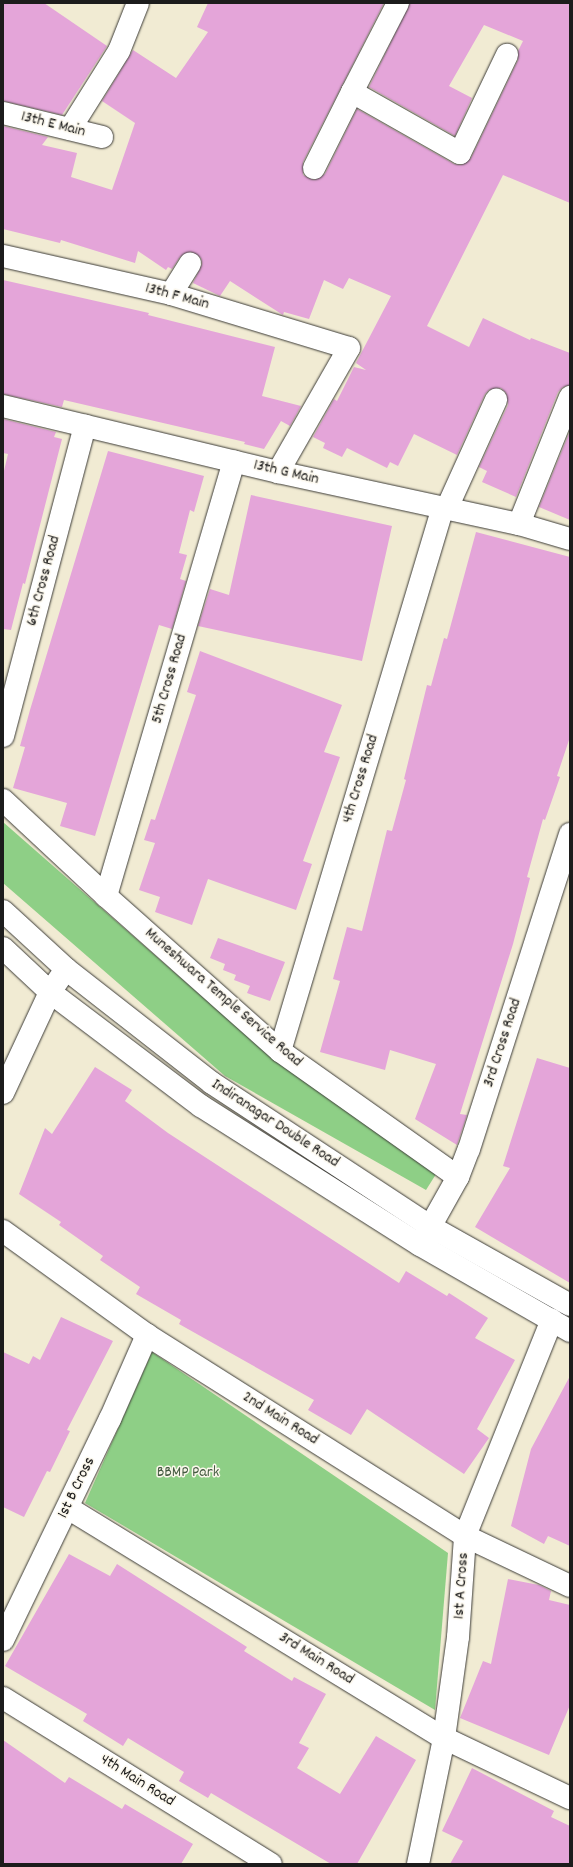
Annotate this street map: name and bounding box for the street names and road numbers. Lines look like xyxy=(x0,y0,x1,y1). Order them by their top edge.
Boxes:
street label: 13th E Main xyxy=(19,108,87,142)
street label: 13th F Main xyxy=(143,279,211,315)
street label: 13th G Main xyxy=(251,456,321,490)
street label: 6th Cross Road xyxy=(23,534,65,628)
street label: 5th Cross Road xyxy=(148,632,192,726)
street label: 4th Cross Road xyxy=(338,732,384,826)
street label: Muneshwara Temple Service Road xyxy=(140,924,306,1072)
street label: 3rd Cross Road xyxy=(480,996,526,1090)
street label: Indiranagar Double Road xyxy=(207,1075,343,1173)
street label: 2nd Main Road xyxy=(238,1388,322,1450)
street label: 1st B Cross xyxy=(54,1454,100,1522)
street label: 1st A Cross xyxy=(450,1552,474,1620)
street label: 3rd Main Road xyxy=(275,1628,357,1690)
street label: 4th Main Road xyxy=(96,1751,178,1811)

